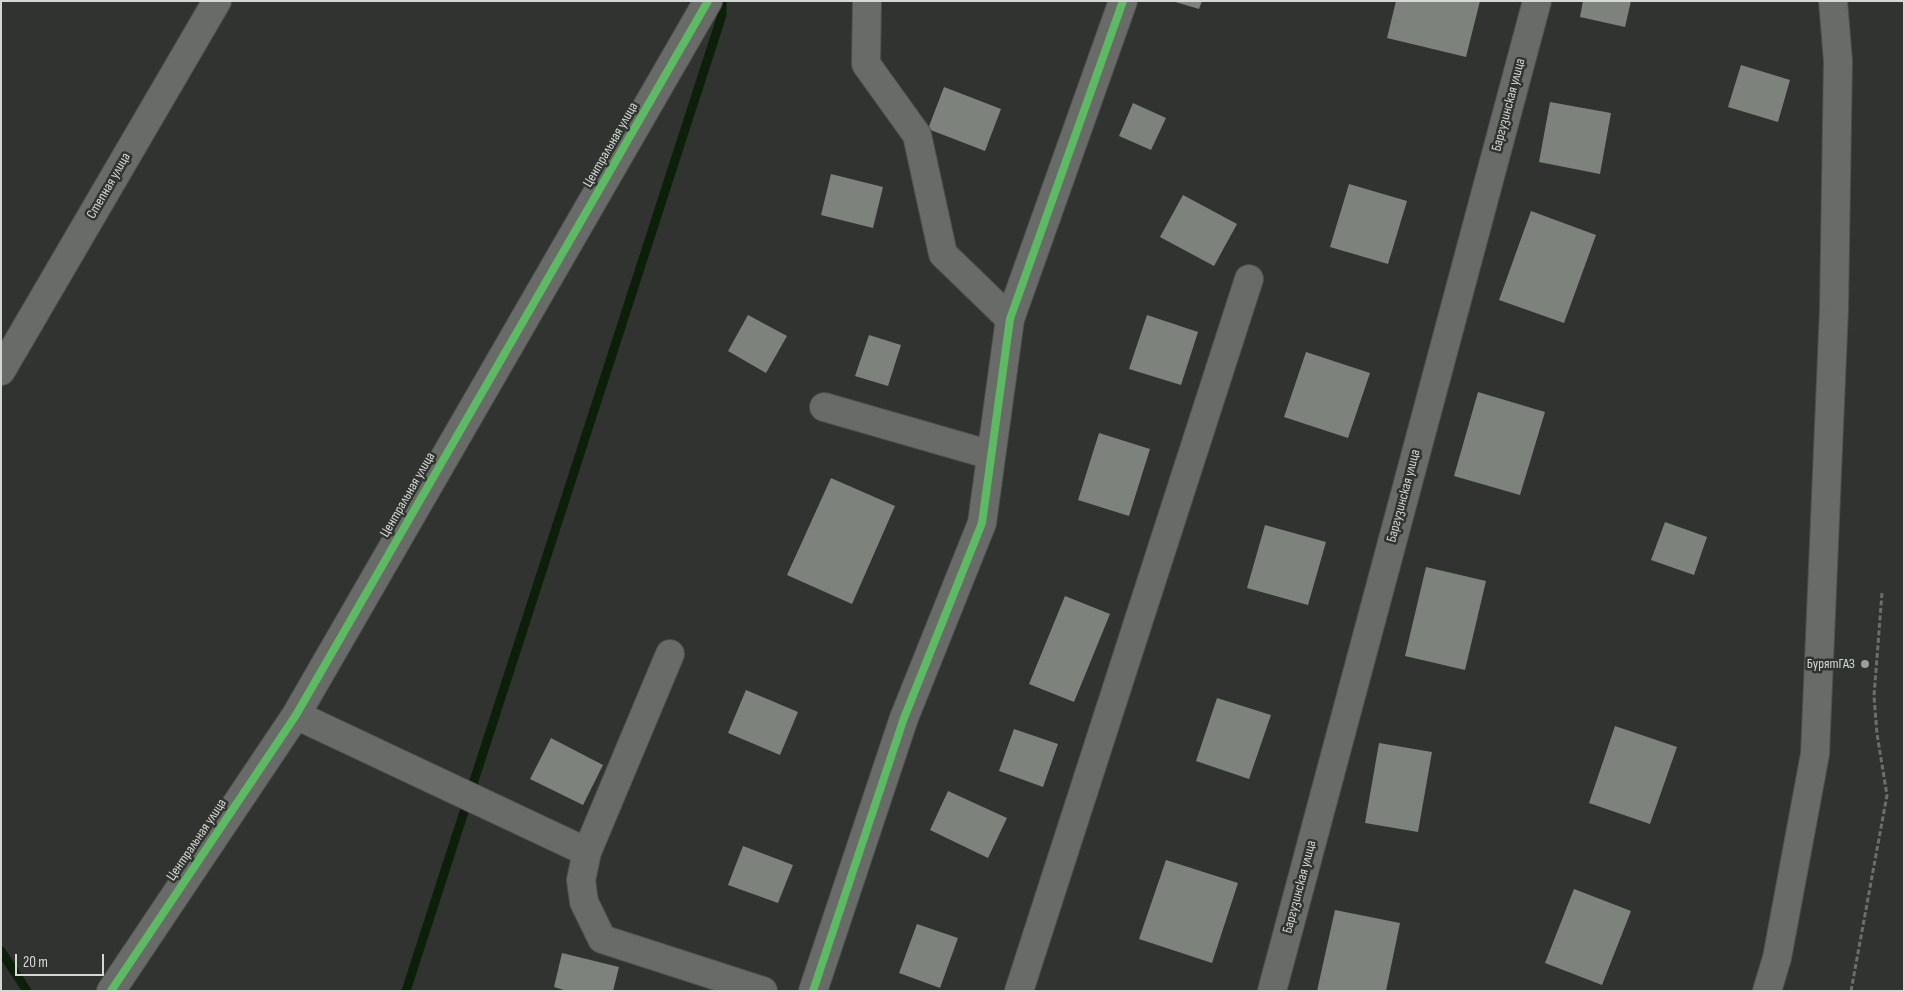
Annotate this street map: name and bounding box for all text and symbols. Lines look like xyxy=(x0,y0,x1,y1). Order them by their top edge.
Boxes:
street label: Баргузинская улица xyxy=(1489,57,1529,153)
street label: Центральная улица xyxy=(580,100,642,190)
street label: Степная улица xyxy=(83,150,135,222)
street label: Баргузинская улица xyxy=(1384,448,1424,544)
street label: Центральная улица xyxy=(377,450,439,540)
place label: БурятГАЗ xyxy=(1807,656,1855,672)
marker: БурятГАЗ xyxy=(1859,658,1871,670)
street label: Центральная улица xyxy=(163,796,231,884)
street label: Баргузинская улица xyxy=(1280,839,1320,935)
scale bar xyxy=(18,944,106,976)
text: 20 m xyxy=(23,953,48,972)

